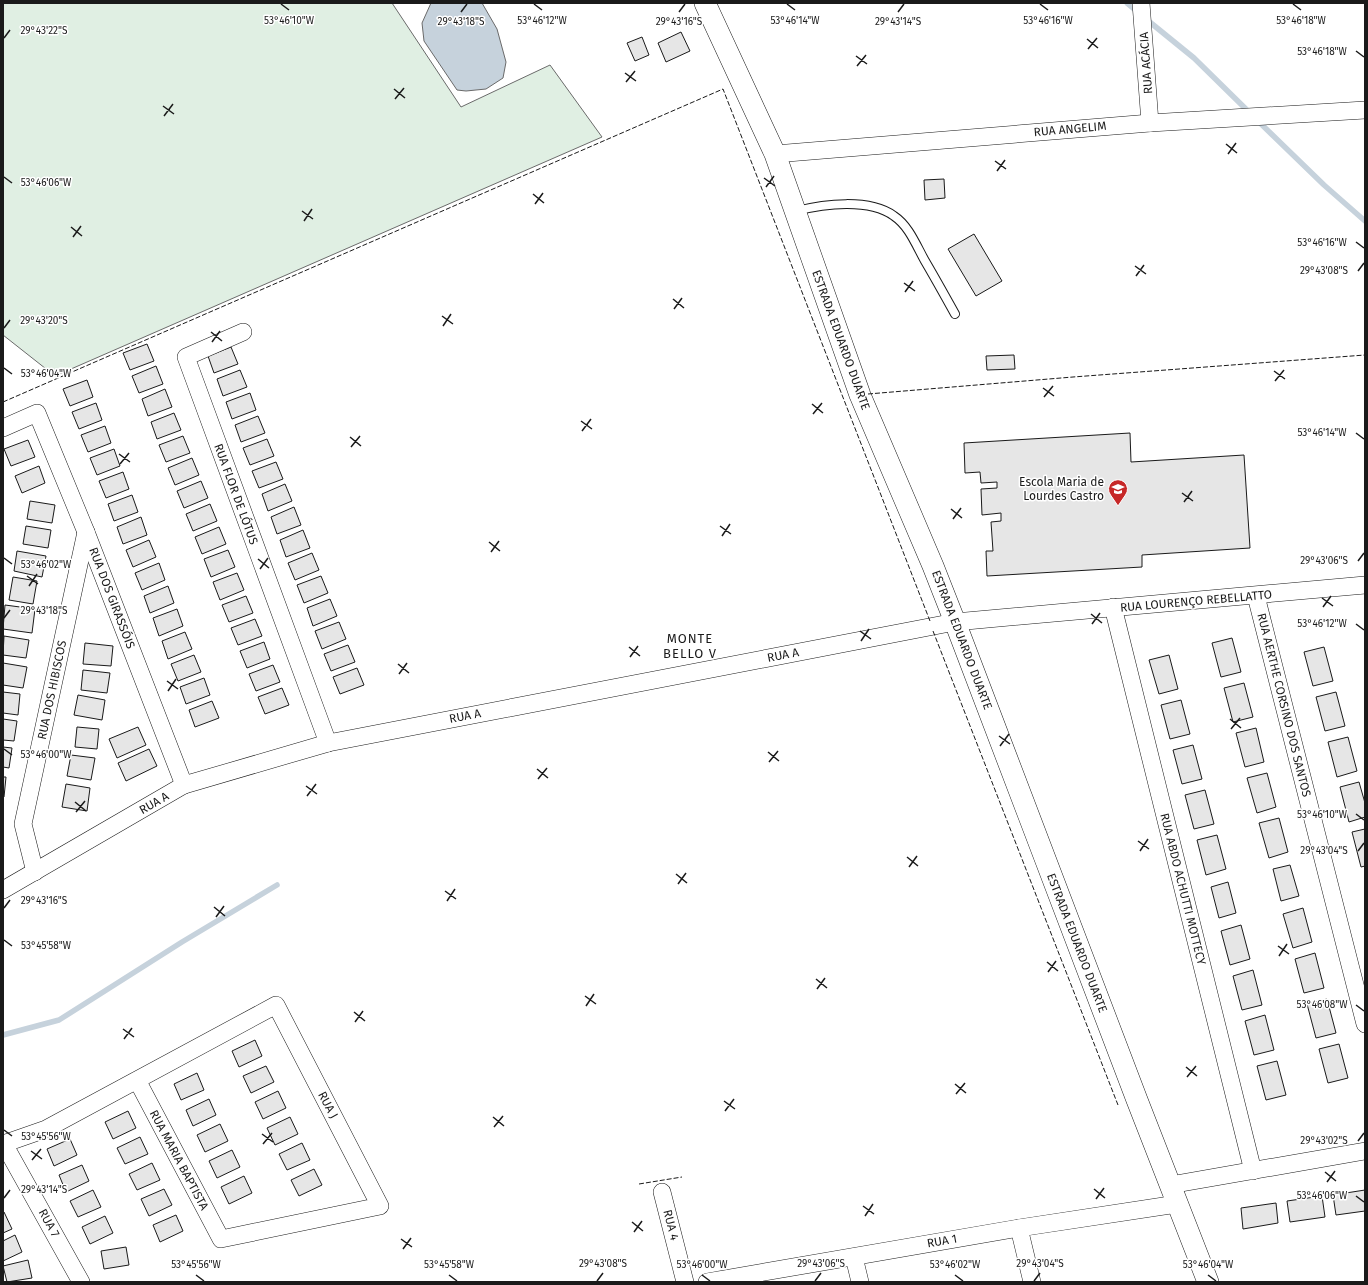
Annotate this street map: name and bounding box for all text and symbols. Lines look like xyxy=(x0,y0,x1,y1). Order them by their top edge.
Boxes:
text: 53°46'10"W xyxy=(264,15,315,27)
text: 53°46'12"W xyxy=(517,15,567,27)
text: 53°46'14"W xyxy=(770,15,820,27)
text: 53°46'16"W xyxy=(1023,15,1073,27)
text: 53°46'18"W xyxy=(1276,15,1327,27)
text: 29°43'18"S xyxy=(438,16,485,28)
text: 29°43'16"S xyxy=(656,16,703,28)
text: 29°43'14"S xyxy=(875,16,922,28)
text: 29°43'22"S xyxy=(21,25,68,37)
street label: RUA ACÁCIA xyxy=(1136,31,1155,95)
text: 53°46'18"W xyxy=(1297,46,1348,58)
street label: RUA ANGELIM xyxy=(1033,119,1107,139)
text: 53°46'06"W xyxy=(21,177,72,189)
text: 53°46'16"W xyxy=(1297,237,1347,249)
text: 29°43'08"S xyxy=(1300,265,1349,277)
street label: ESTRADA EDUARDO DUARTE xyxy=(809,268,873,412)
text: 29°43'20"S xyxy=(20,315,68,327)
text: 53°46'04"W xyxy=(21,368,72,380)
text: 53°46'14"W xyxy=(1297,427,1347,439)
street label: RUA FLOR DE LÓTUS xyxy=(211,441,262,547)
place label: Escola Maria de Lourdes Castro xyxy=(1019,475,1104,503)
school or university icon: Escola Maria de Lourdes Castro xyxy=(1107,478,1129,506)
street label: RUA DOS GIRASSÓIS xyxy=(86,545,139,651)
text: 29°43'06"S xyxy=(1300,555,1348,567)
text: 53°46'02"W xyxy=(21,559,72,571)
street label: ESTRADA EDUARDO DUARTE xyxy=(929,568,995,712)
street label: RUA LOURENÇO REBELLATTO xyxy=(1119,587,1273,615)
text: 29°43'18"S xyxy=(21,605,68,617)
street label: RUA AERTHE CORSINO DOS SANTOS xyxy=(1254,612,1314,799)
text: 53°46'12"W xyxy=(1297,618,1347,630)
district label: MONTE BELLO V xyxy=(663,631,717,661)
street label: RUA DOS HIBISCOS xyxy=(35,639,69,741)
street label: RUA A xyxy=(766,645,800,665)
street label: RUA A xyxy=(448,706,482,726)
text: 53°46'00"W xyxy=(20,749,72,761)
street label: RUA A xyxy=(137,789,171,817)
text: 53°46'10"W xyxy=(1297,809,1348,821)
street label: RUA ABDO ACHUTTI MOTTECY xyxy=(1157,812,1209,967)
text: 29°43'04"S xyxy=(1300,845,1348,857)
street label: ESTRADA EDUARDO DUARTE xyxy=(1044,871,1110,1015)
text: 29°43'16"S xyxy=(21,895,68,907)
text: 53°45'58"W xyxy=(21,940,72,952)
text: 53°46'08"W xyxy=(1297,999,1348,1011)
street label: RUA J xyxy=(315,1089,341,1121)
street label: RUA MARIA BAPTISTA xyxy=(147,1108,211,1213)
text: 53°45'56"W xyxy=(21,1131,72,1143)
text: 29°43'02"S xyxy=(1300,1135,1348,1147)
text: 29°43'14"S xyxy=(21,1184,68,1196)
text: 53°46'06"W xyxy=(1297,1190,1348,1202)
street label: RUA 7 xyxy=(36,1206,62,1240)
street label: RUA 4 xyxy=(660,1208,682,1243)
street label: RUA 1 xyxy=(926,1231,958,1251)
text: 29°43'08"S xyxy=(579,1258,628,1270)
text: 29°43'06"S xyxy=(797,1258,845,1270)
text: 29°43'04"S xyxy=(1016,1258,1064,1270)
text: 53°45'56"W xyxy=(171,1259,222,1271)
text: 53°45'58"W xyxy=(424,1259,475,1271)
text: 53°46'00"W xyxy=(676,1259,728,1271)
text: 53°46'02"W xyxy=(930,1259,981,1271)
text: 53°46'04"W xyxy=(1183,1259,1234,1271)

